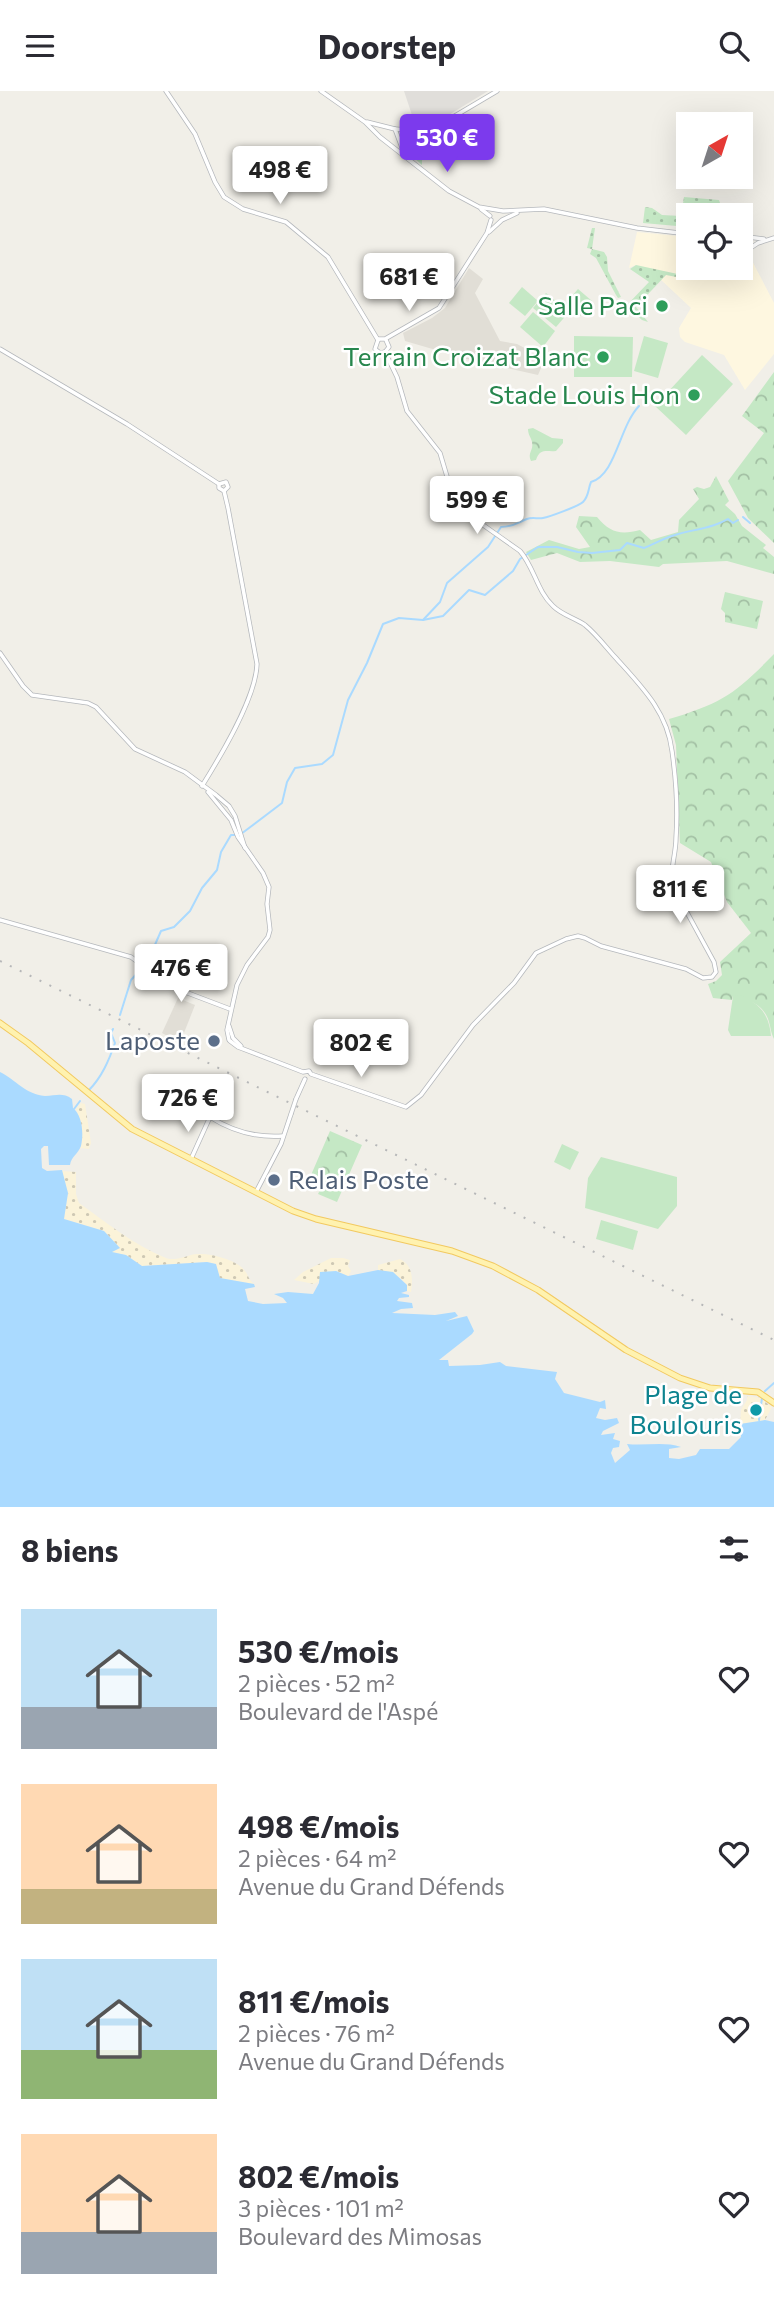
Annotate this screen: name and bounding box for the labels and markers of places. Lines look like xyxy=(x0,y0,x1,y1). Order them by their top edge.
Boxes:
pin: 530 € xyxy=(398,115,496,174)
pin: 498 € xyxy=(231,146,329,206)
pin: 681 € xyxy=(360,253,458,313)
place label: Salle Paci xyxy=(538,289,648,320)
marker: Salle Paci xyxy=(654,298,670,314)
place label: Terrain Croizat Blanc xyxy=(343,340,589,371)
marker: Terrain Croizat Blanc xyxy=(595,349,611,365)
place label: Stade Louis Hon xyxy=(489,378,680,409)
marker: Stade Louis Hon xyxy=(686,387,702,403)
pin: 599 € xyxy=(428,477,526,536)
pin: 811 € xyxy=(631,865,729,925)
pin: 476 € xyxy=(132,944,230,1004)
pin: 802 € xyxy=(312,1019,410,1079)
place label: Laposte xyxy=(105,1024,200,1055)
marker: Laposte xyxy=(206,1033,222,1049)
pin: 726 € xyxy=(139,1075,237,1134)
place label: Relais Poste xyxy=(288,1163,429,1194)
marker: Relais Poste xyxy=(266,1172,282,1188)
place label: Plage de Boulouris xyxy=(630,1378,742,1439)
marker: Plage de Boulouris xyxy=(748,1402,764,1418)

